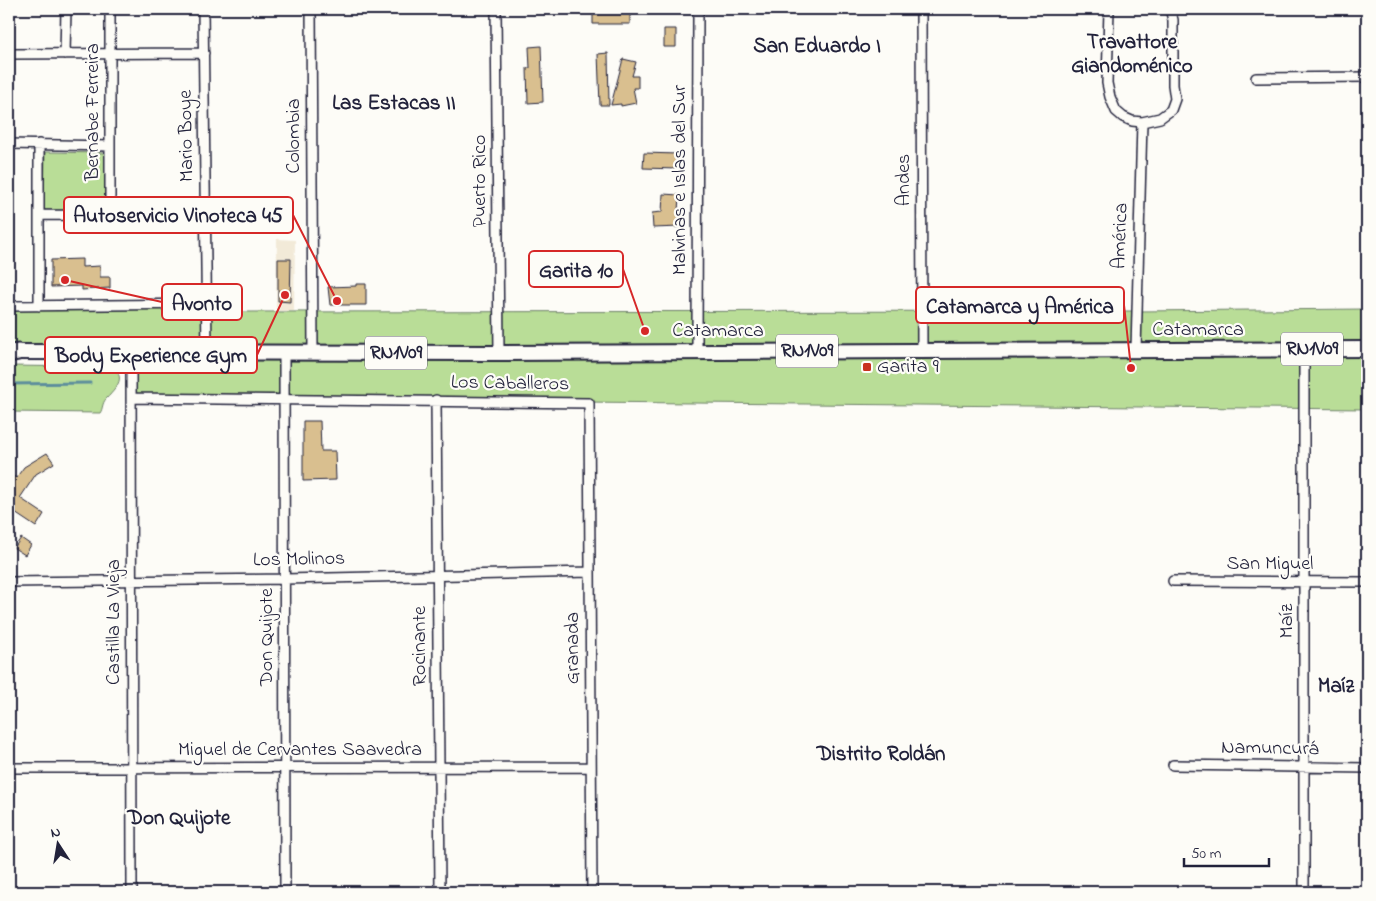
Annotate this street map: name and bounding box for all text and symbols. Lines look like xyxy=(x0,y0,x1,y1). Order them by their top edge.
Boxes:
district label: Travattore Giandoménico xyxy=(1071,28,1193,82)
district label: San Eduardo I xyxy=(753,32,881,62)
street label: Bernabe Ferreira xyxy=(79,43,108,182)
street label: Malvinas e Islas del Sur xyxy=(666,84,695,275)
district label: Las Estacas II xyxy=(332,89,456,119)
street label: Mario Boye xyxy=(172,90,202,182)
street label: Colombia xyxy=(280,98,309,174)
street label: Puerto Rico xyxy=(466,135,495,227)
street label: Andes xyxy=(890,154,919,206)
callout: Autoservicio Vinoteca 45 xyxy=(64,197,293,233)
text: Autoservicio Vinoteca 45 xyxy=(73,202,283,232)
street label: América xyxy=(1105,202,1137,270)
callout: Garita 10 xyxy=(529,251,623,287)
text: Garita 10 xyxy=(539,257,613,287)
callout: Avonto xyxy=(162,284,242,320)
callout: Catamarca y América xyxy=(916,287,1124,323)
text: Avonto xyxy=(172,290,232,320)
text: Catamarca y América xyxy=(926,293,1114,325)
street label: Catamarca xyxy=(1152,316,1244,345)
street label: Catamarca xyxy=(672,317,764,346)
road number: RN1V09 xyxy=(1281,332,1343,366)
road number: RN1V09 xyxy=(776,334,838,368)
road number: RN1V09 xyxy=(365,336,427,369)
callout: Body Experience Gym xyxy=(45,337,257,373)
text: Body Experience Gym xyxy=(54,342,247,374)
place label: Garita 9 xyxy=(877,353,939,382)
marker: Garita 9 xyxy=(861,361,873,373)
street label: Los Caballeros xyxy=(450,368,570,400)
street label: Los Molinos xyxy=(253,545,345,575)
street label: San Miguel xyxy=(1227,550,1313,580)
street label: Castilla La Vieja xyxy=(100,559,129,685)
street label: Don Quijote xyxy=(253,588,282,687)
street label: Maíz xyxy=(1273,603,1302,638)
street label: Rocinante xyxy=(406,606,435,686)
street label: Granada xyxy=(559,612,588,684)
district label: Maíz xyxy=(1318,672,1356,702)
street label: Namuncurá xyxy=(1221,734,1319,764)
street label: Miguel de Cervantes Saavedra xyxy=(178,736,422,766)
district label: Distrito Roldán xyxy=(816,740,945,770)
district label: Don Quijote xyxy=(127,804,231,834)
north arrow xyxy=(32,818,82,868)
text: N xyxy=(49,821,62,844)
scale bar xyxy=(1184,836,1268,868)
text: 50 m xyxy=(1191,843,1222,865)

